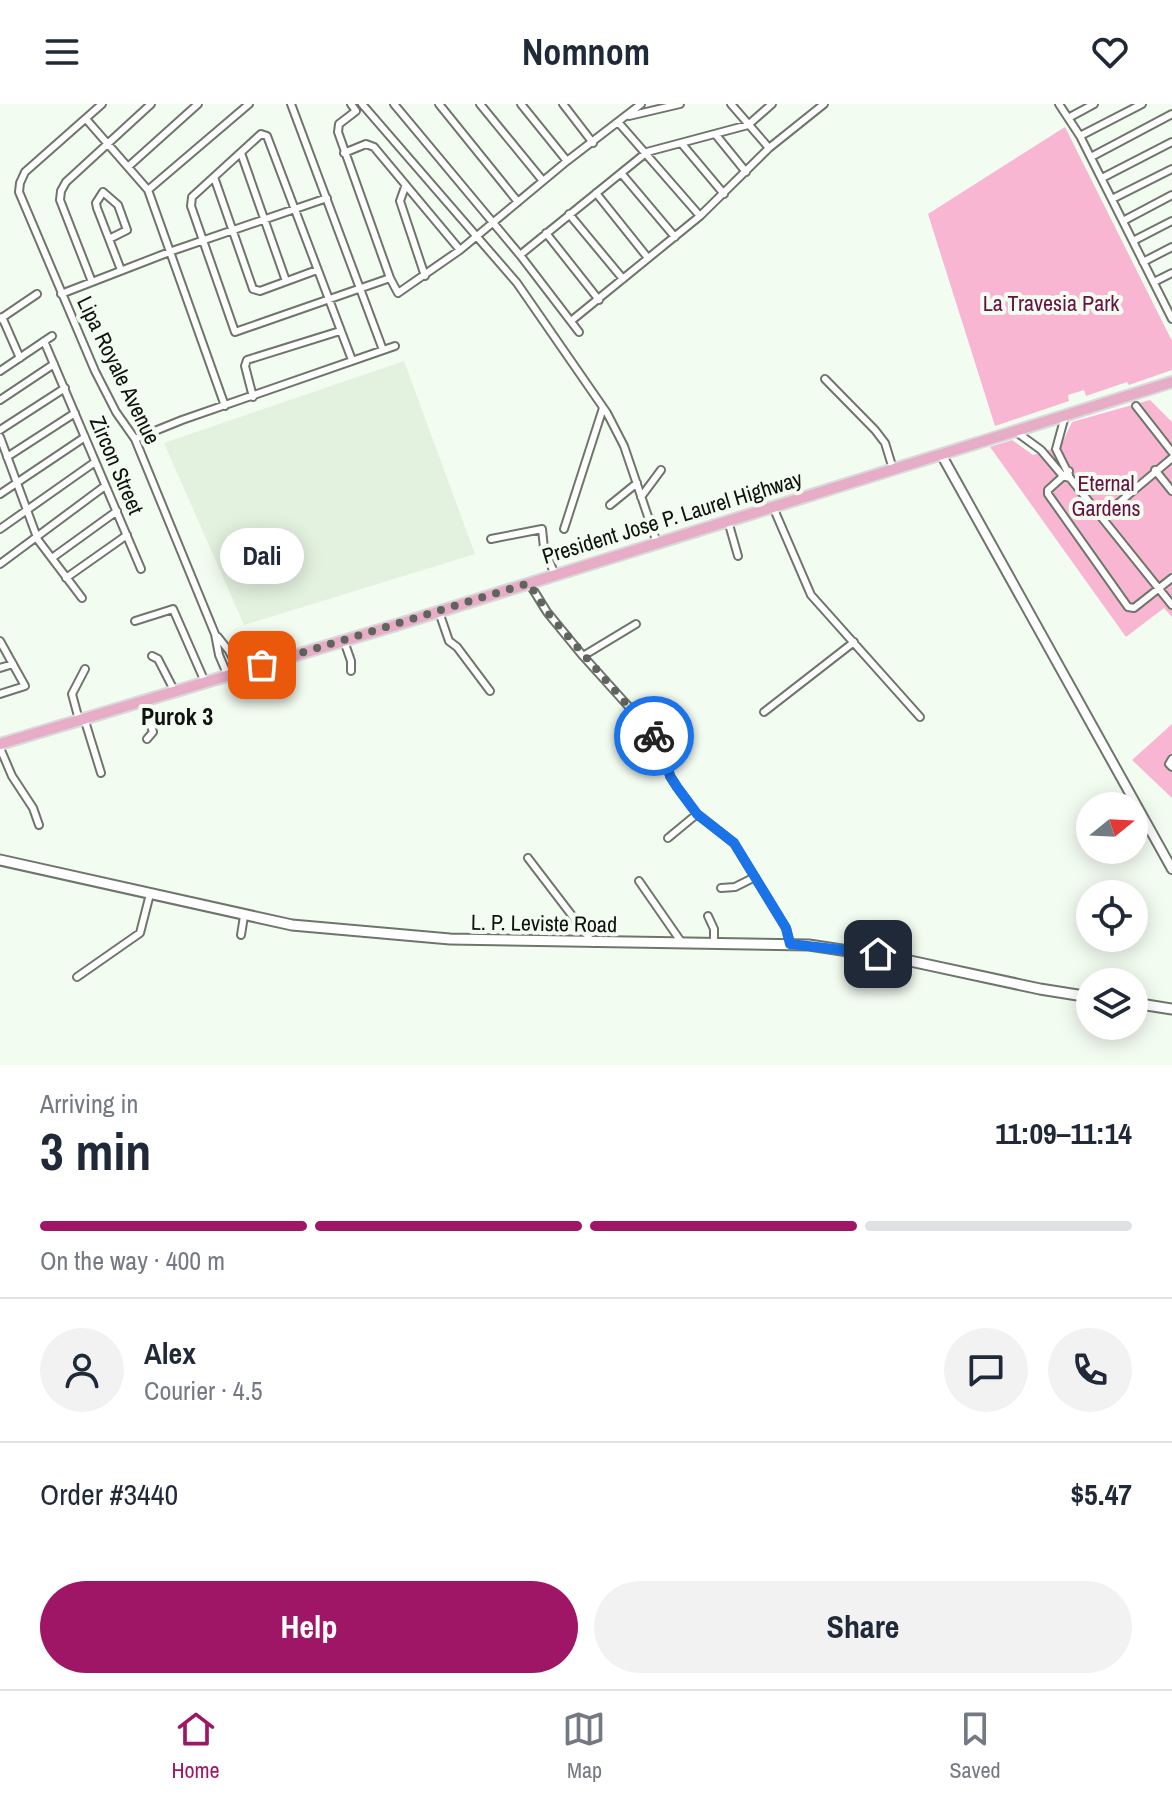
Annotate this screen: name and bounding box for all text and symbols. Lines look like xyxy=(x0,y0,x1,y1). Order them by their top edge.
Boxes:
text: Nomnom xyxy=(522,28,650,76)
icon: menu xyxy=(40,30,84,74)
icon: heart xyxy=(1088,30,1132,74)
park label: La Travesia Park xyxy=(983,288,1120,318)
street label: Lipa Royale Avenue xyxy=(70,291,168,449)
street label: Zircon Street xyxy=(83,411,151,519)
street label: President Jose P. Laurel Highway xyxy=(538,463,806,571)
park label: Eternal Gardens xyxy=(1071,468,1141,523)
callout: Dali xyxy=(220,529,304,585)
text: Dali xyxy=(242,538,282,573)
pin xyxy=(228,631,296,699)
icon: bag xyxy=(240,643,284,687)
courier xyxy=(614,696,694,776)
district label: Purok 3 xyxy=(141,700,213,732)
icon: bike xyxy=(632,714,676,758)
north arrow xyxy=(1076,792,1148,864)
map controls xyxy=(1076,792,1148,1040)
button: locate xyxy=(1076,880,1148,952)
street label: L. P. Leviste Road xyxy=(471,907,617,939)
pin xyxy=(844,920,912,988)
icon: home xyxy=(856,932,900,976)
button: layers xyxy=(1076,968,1148,1040)
text: Arriving in xyxy=(40,1086,138,1121)
text: 11:09–11:14 xyxy=(995,1113,1132,1153)
text: 3 min xyxy=(40,1116,151,1186)
text: On the way · 400 m xyxy=(40,1243,225,1278)
button: person xyxy=(40,1328,124,1412)
button: chat xyxy=(944,1328,1028,1412)
button: phone xyxy=(1048,1328,1132,1412)
text: Alex xyxy=(144,1333,196,1373)
text: Courier · 4.5 xyxy=(144,1373,263,1408)
text: Order #3440 xyxy=(40,1474,178,1514)
text: $5.47 xyxy=(1070,1474,1132,1514)
button: Help xyxy=(40,1581,578,1673)
button: Share xyxy=(594,1581,1132,1673)
tab: Home xyxy=(171,1707,220,1785)
tab: Map xyxy=(562,1707,606,1785)
tab: Saved xyxy=(949,1707,1001,1785)

